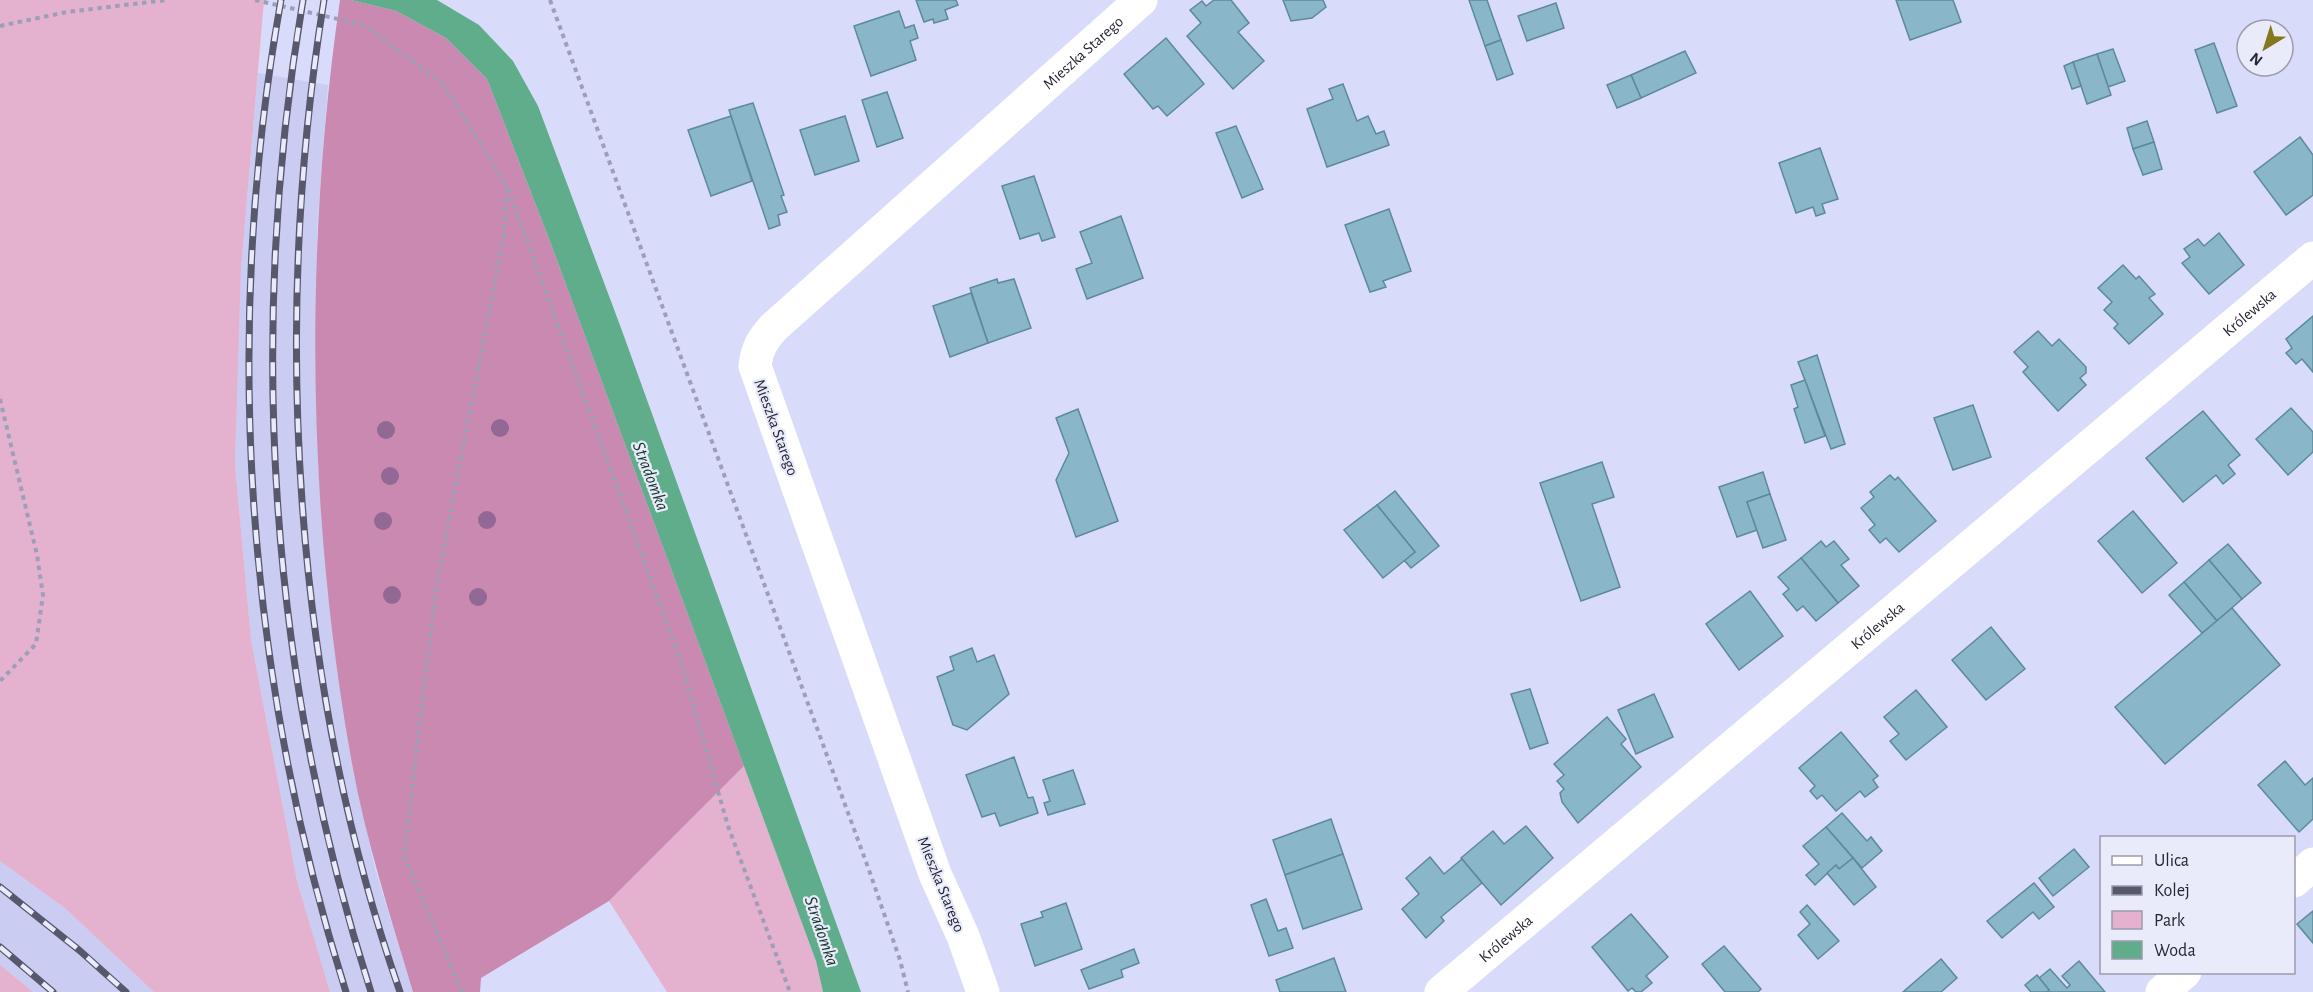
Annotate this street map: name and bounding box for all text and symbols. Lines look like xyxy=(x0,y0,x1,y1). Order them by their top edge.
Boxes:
street label: Mieszka Starego xyxy=(1040,13,1127,92)
north arrow xyxy=(2235,18,2295,78)
text: N xyxy=(2247,49,2266,69)
street label: Królewska xyxy=(2220,286,2279,339)
street label: Mieszka Starego xyxy=(751,377,801,478)
water label: Stradomka xyxy=(629,439,671,513)
street label: Królewska xyxy=(1848,599,1907,652)
street label: Mieszka Starego xyxy=(915,834,968,934)
legend xyxy=(2100,836,2295,974)
text: Ulica xyxy=(2154,852,2189,870)
text: Kolej xyxy=(2154,882,2190,900)
water label: Stradomka xyxy=(801,894,841,968)
street label: Królewska xyxy=(1476,912,1536,965)
text: Park xyxy=(2154,912,2186,930)
text: Woda xyxy=(2154,942,2196,960)

